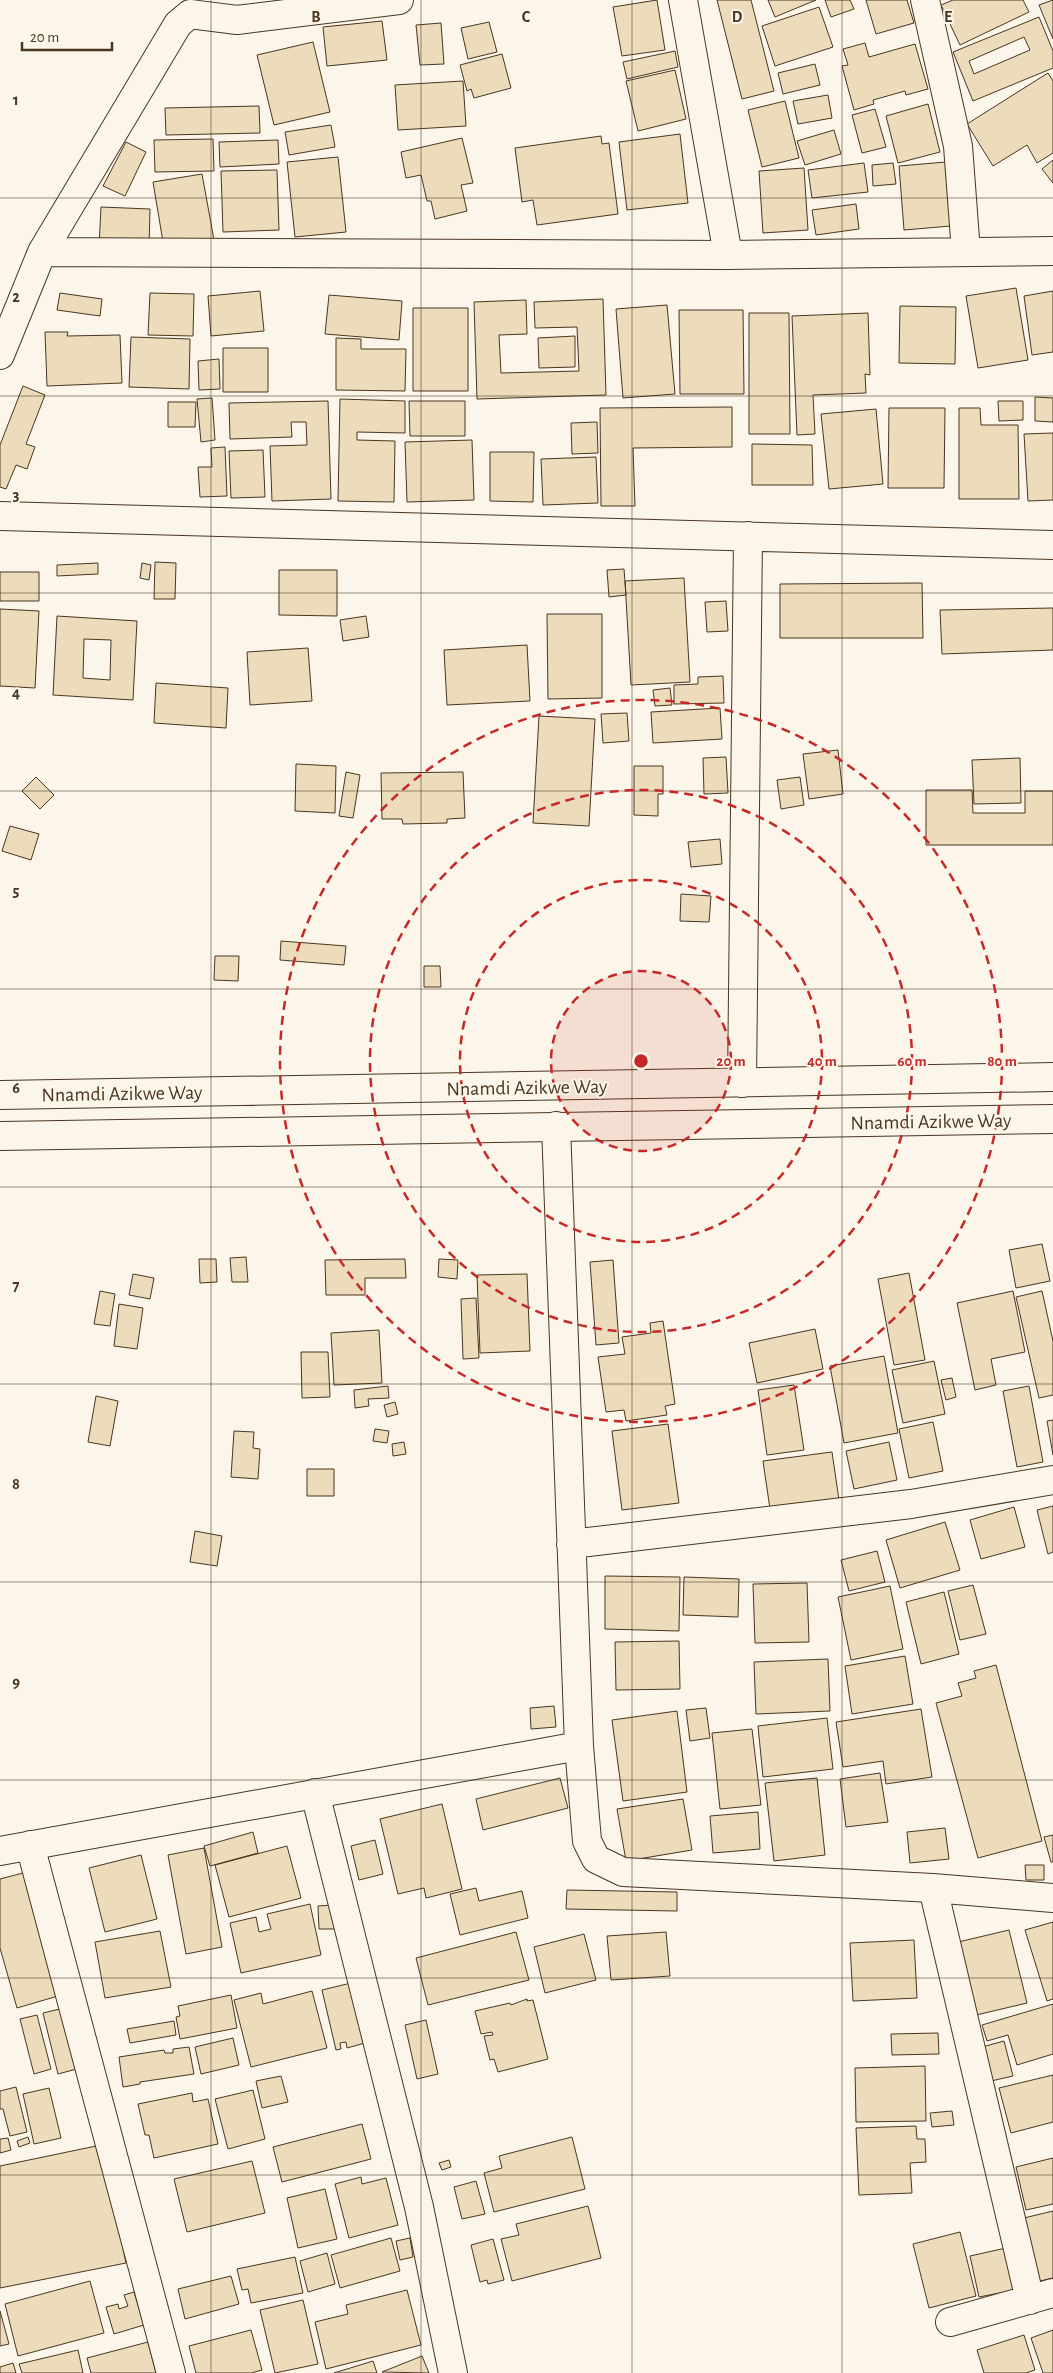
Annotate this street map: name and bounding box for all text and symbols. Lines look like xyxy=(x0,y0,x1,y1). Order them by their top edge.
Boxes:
text: B xyxy=(311,9,321,25)
text: C xyxy=(522,9,531,25)
text: D xyxy=(732,9,743,25)
text: E xyxy=(944,9,952,25)
scale bar xyxy=(22,20,112,52)
text: 20 m xyxy=(30,30,59,45)
text: 1 xyxy=(13,92,19,108)
text: 2 xyxy=(12,289,20,305)
text: 3 xyxy=(13,487,20,503)
text: 4 xyxy=(12,685,20,701)
text: 5 xyxy=(13,883,20,899)
centre of rings xyxy=(632,1052,650,1070)
text: 20 m xyxy=(716,1054,746,1069)
text: 40 m xyxy=(807,1054,837,1069)
text: 60 m xyxy=(897,1054,927,1069)
text: 80 m xyxy=(987,1054,1017,1069)
street label: Nnamdi Azikwe Way xyxy=(446,1077,608,1099)
text: 6 xyxy=(12,1080,20,1096)
street label: Nnamdi Azikwe Way xyxy=(41,1083,203,1105)
street label: Nnamdi Azikwe Way xyxy=(850,1111,1012,1133)
text: 7 xyxy=(13,1278,20,1294)
text: 8 xyxy=(12,1476,20,1492)
text: 9 xyxy=(12,1674,20,1690)

